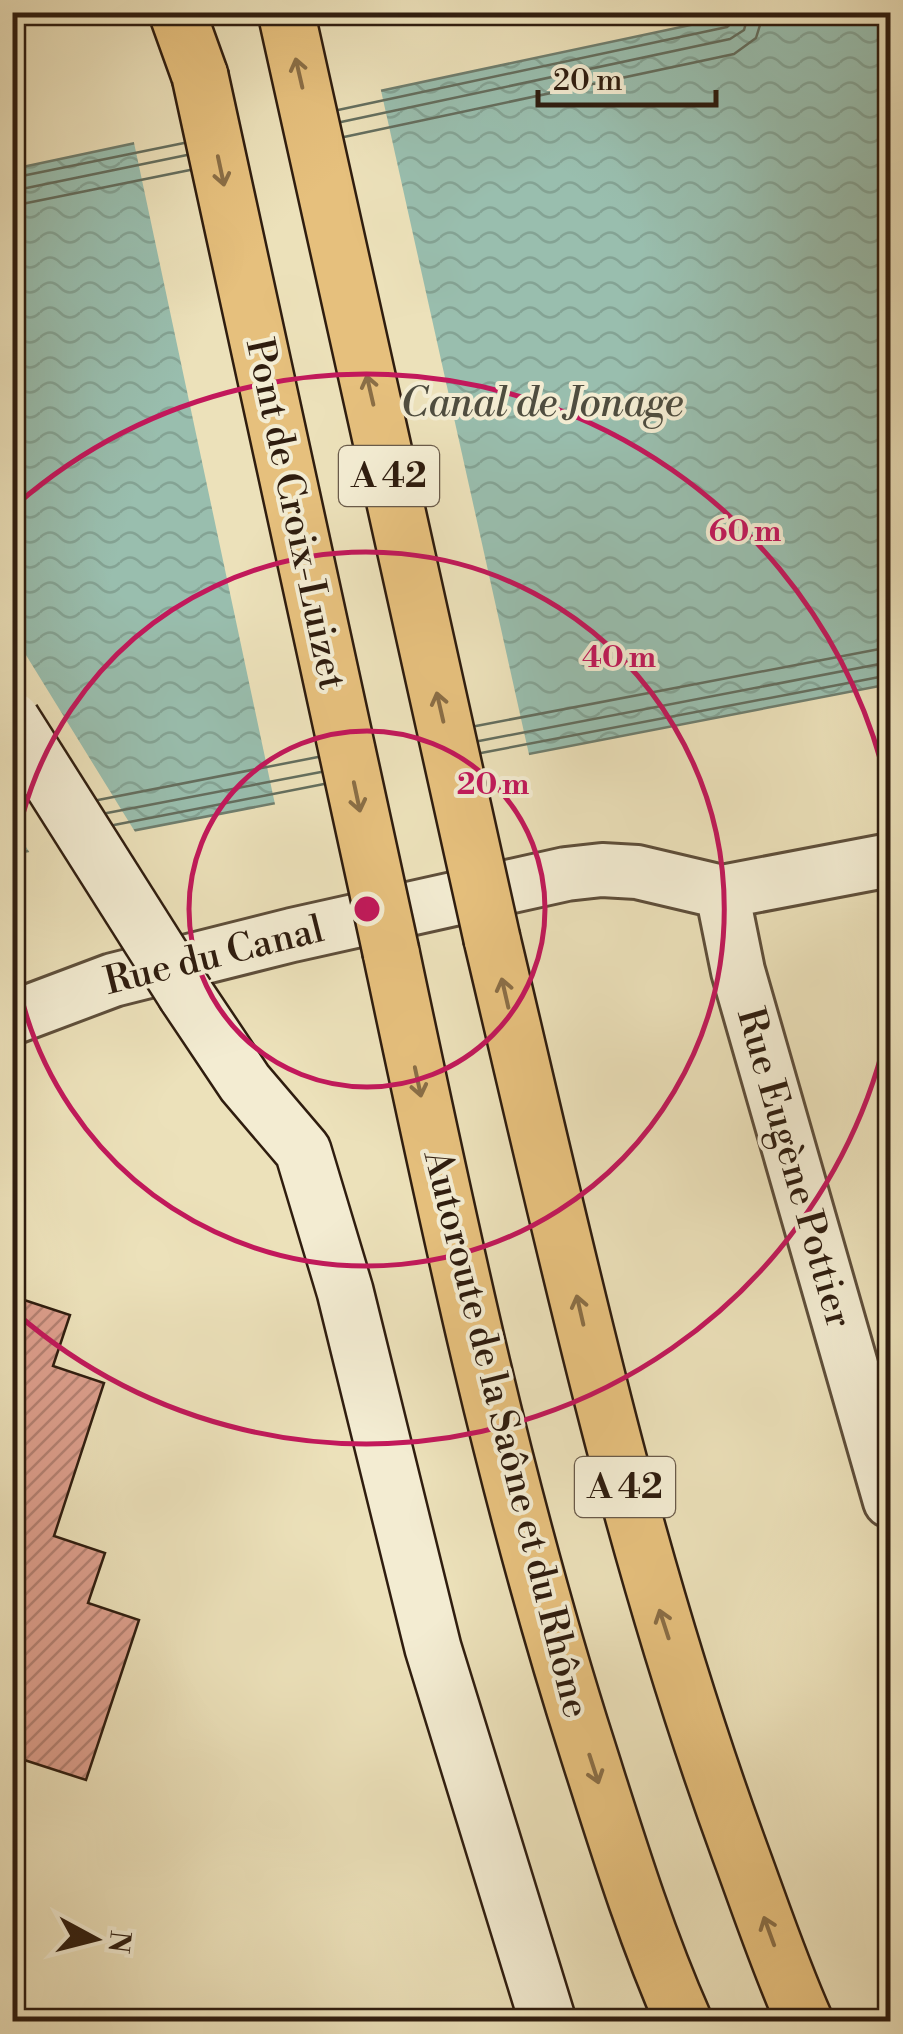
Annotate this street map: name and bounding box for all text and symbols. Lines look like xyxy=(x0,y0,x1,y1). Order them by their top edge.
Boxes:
scale bar xyxy=(538,45,716,107)
one-way arrow xyxy=(289,57,307,89)
text: 20 m xyxy=(553,62,622,100)
one-way arrow xyxy=(213,155,231,187)
street label: Pont de Croix-Luizet xyxy=(235,334,355,694)
one-way arrow xyxy=(359,375,378,407)
water label: Canal de Jonage xyxy=(400,379,684,429)
road number: A 42 xyxy=(339,446,439,506)
text: 60 m xyxy=(709,513,781,551)
text: 40 m xyxy=(582,639,656,677)
one-way arrow xyxy=(430,692,449,724)
text: 20 m xyxy=(457,766,529,804)
one-way arrow xyxy=(349,780,367,812)
centre of rings xyxy=(349,891,385,927)
street label: Rue du Canal xyxy=(99,906,329,1006)
one-way arrow xyxy=(495,978,513,1010)
street label: Rue Eugène Pottier xyxy=(726,1003,862,1333)
one-way arrow xyxy=(410,1065,429,1097)
street label: Autoroute de la Saône et du Rhône xyxy=(412,1144,599,1723)
one-way arrow xyxy=(570,1294,588,1326)
road number: A 42 xyxy=(575,1457,675,1517)
one-way arrow xyxy=(653,1608,671,1640)
one-way arrow xyxy=(586,1753,604,1785)
north arrow xyxy=(45,1889,145,1989)
one-way arrow xyxy=(759,1916,777,1947)
text: N xyxy=(100,1929,137,1955)

